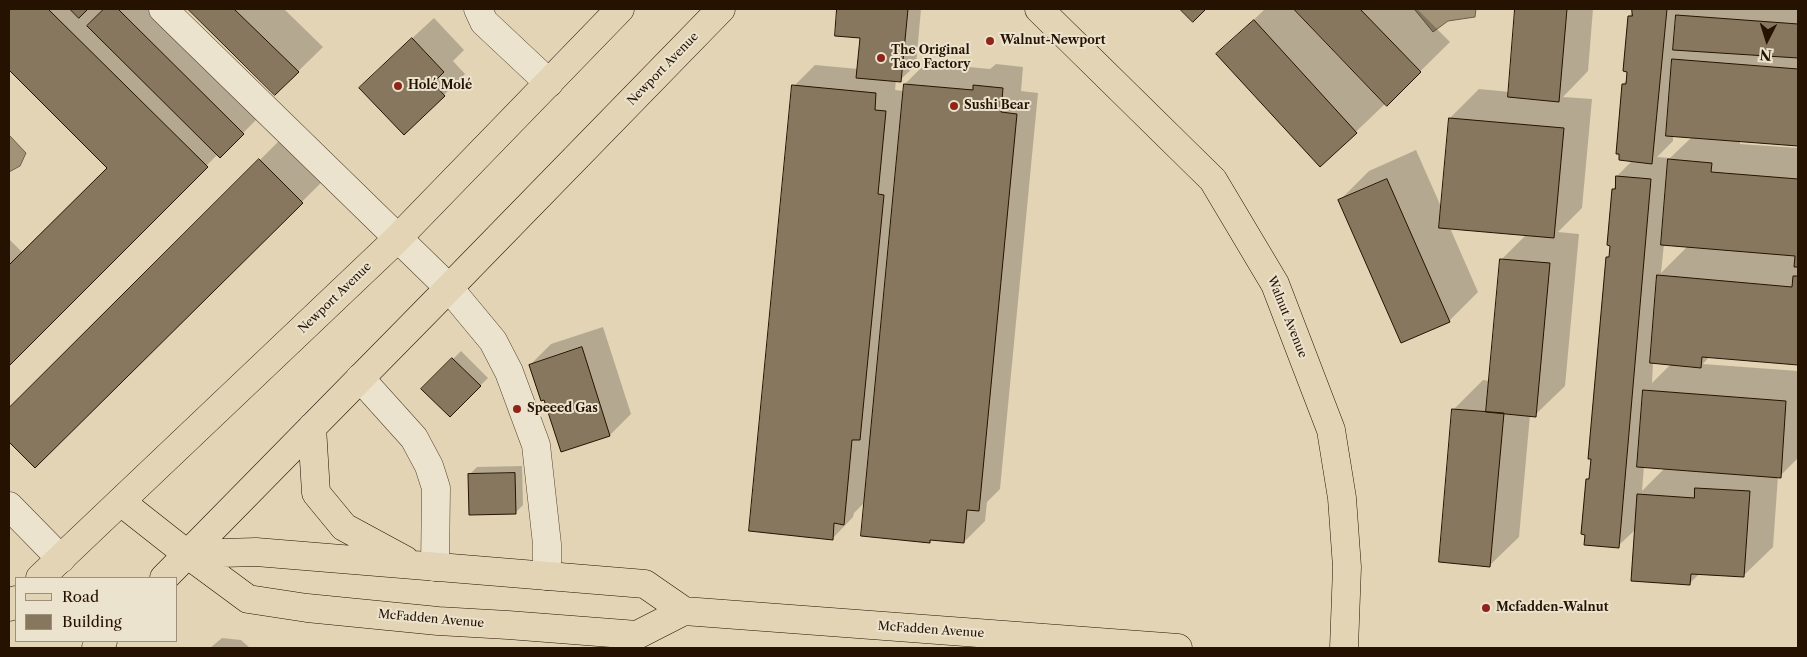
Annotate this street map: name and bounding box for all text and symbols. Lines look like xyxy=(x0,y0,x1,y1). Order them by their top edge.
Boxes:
north arrow xyxy=(1742,15,1792,65)
street label: Newport Avenue xyxy=(624,29,702,109)
place label: Walnut-Newport xyxy=(1000,34,1106,48)
marker: Walnut-Newport xyxy=(984,35,996,47)
place label: The Original Taco Factory xyxy=(891,44,970,72)
text: N xyxy=(1759,45,1773,64)
marker: The Original Taco Factory xyxy=(875,52,887,64)
place label: Holé Molé xyxy=(408,79,472,93)
marker: Holé Molé xyxy=(392,80,404,92)
place label: Sushi Bear xyxy=(964,99,1030,113)
marker: Sushi Bear xyxy=(948,100,960,112)
street label: Newport Avenue xyxy=(295,259,375,337)
street label: Walnut Avenue xyxy=(1264,274,1310,360)
place label: Speeed Gas xyxy=(527,402,598,416)
marker: Speeed Gas xyxy=(511,403,523,415)
legend xyxy=(15,577,178,642)
text: Road xyxy=(62,587,99,606)
place label: Mcfadden-Walnut xyxy=(1496,601,1609,615)
marker: Mcfadden-Walnut xyxy=(1480,602,1492,614)
street label: McFadden Avenue xyxy=(377,607,485,631)
text: Building xyxy=(62,612,122,631)
street label: McFadden Avenue xyxy=(877,619,985,641)

